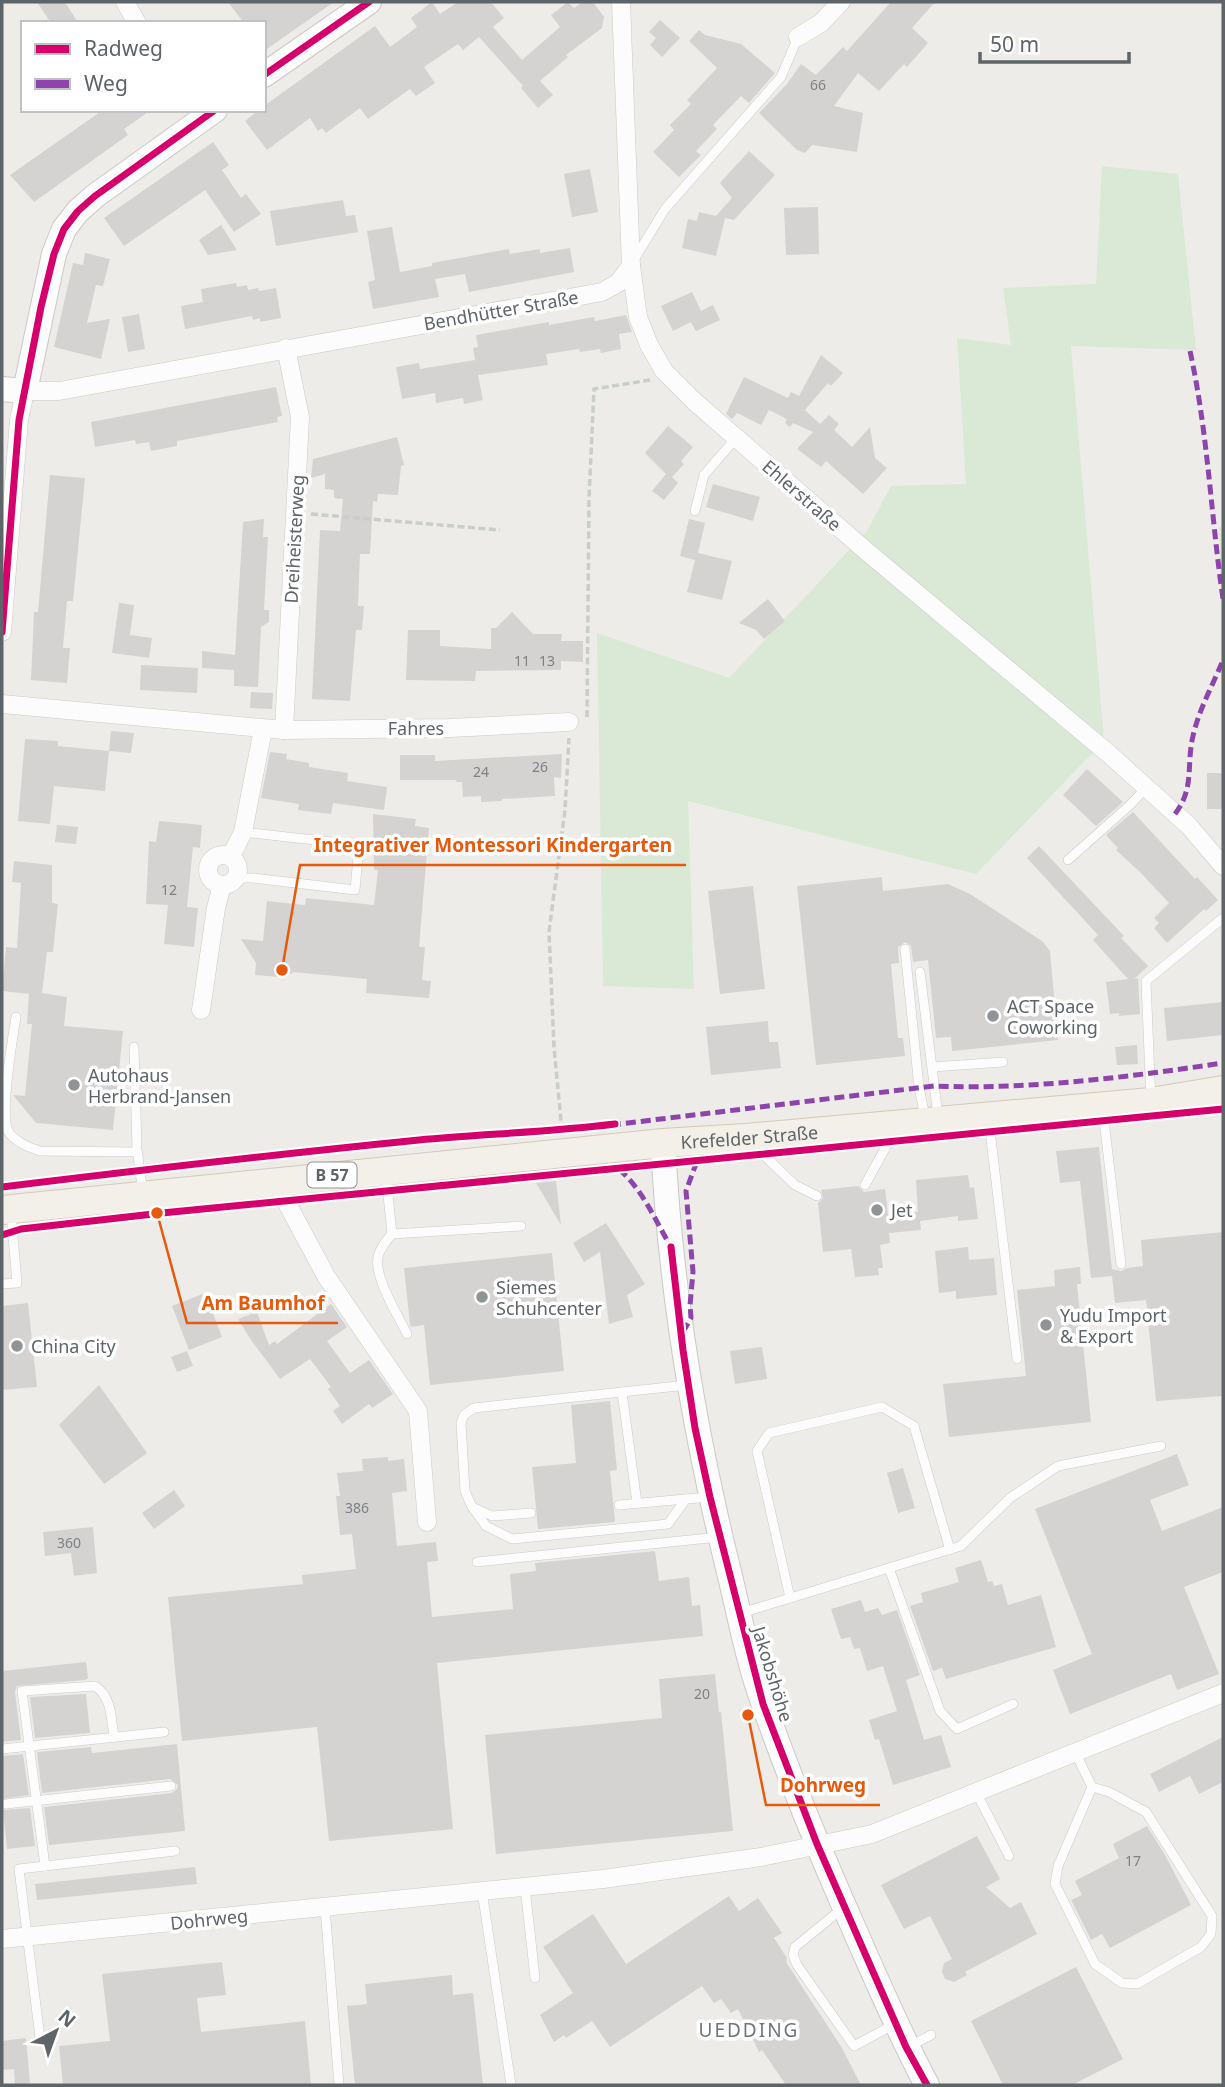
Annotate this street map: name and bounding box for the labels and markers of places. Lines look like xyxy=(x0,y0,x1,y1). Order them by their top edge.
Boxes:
callout: Integrativer Montessori Kindergarten xyxy=(300,825,686,865)
place label: ACT Space Coworking xyxy=(1007,994,1098,1039)
marker: ACT Space Coworking xyxy=(985,1008,1001,1024)
place label: Autohaus Herbrand-Jansen xyxy=(88,1063,231,1108)
marker: Autohaus Herbrand-Jansen xyxy=(66,1077,82,1093)
place label: Jet xyxy=(889,1198,913,1222)
marker: Jet xyxy=(869,1202,885,1218)
place label: Siemes Schuhcenter xyxy=(496,1275,602,1320)
callout: Am Baumhof xyxy=(187,1283,338,1323)
marker: Siemes Schuhcenter xyxy=(474,1289,490,1305)
place label: Yudu Import & Export xyxy=(1060,1303,1167,1348)
marker: Yudu Import & Export xyxy=(1038,1317,1054,1333)
place label: China City xyxy=(31,1334,117,1358)
marker: China City xyxy=(9,1338,25,1354)
callout: Dohrweg xyxy=(766,1765,880,1805)

